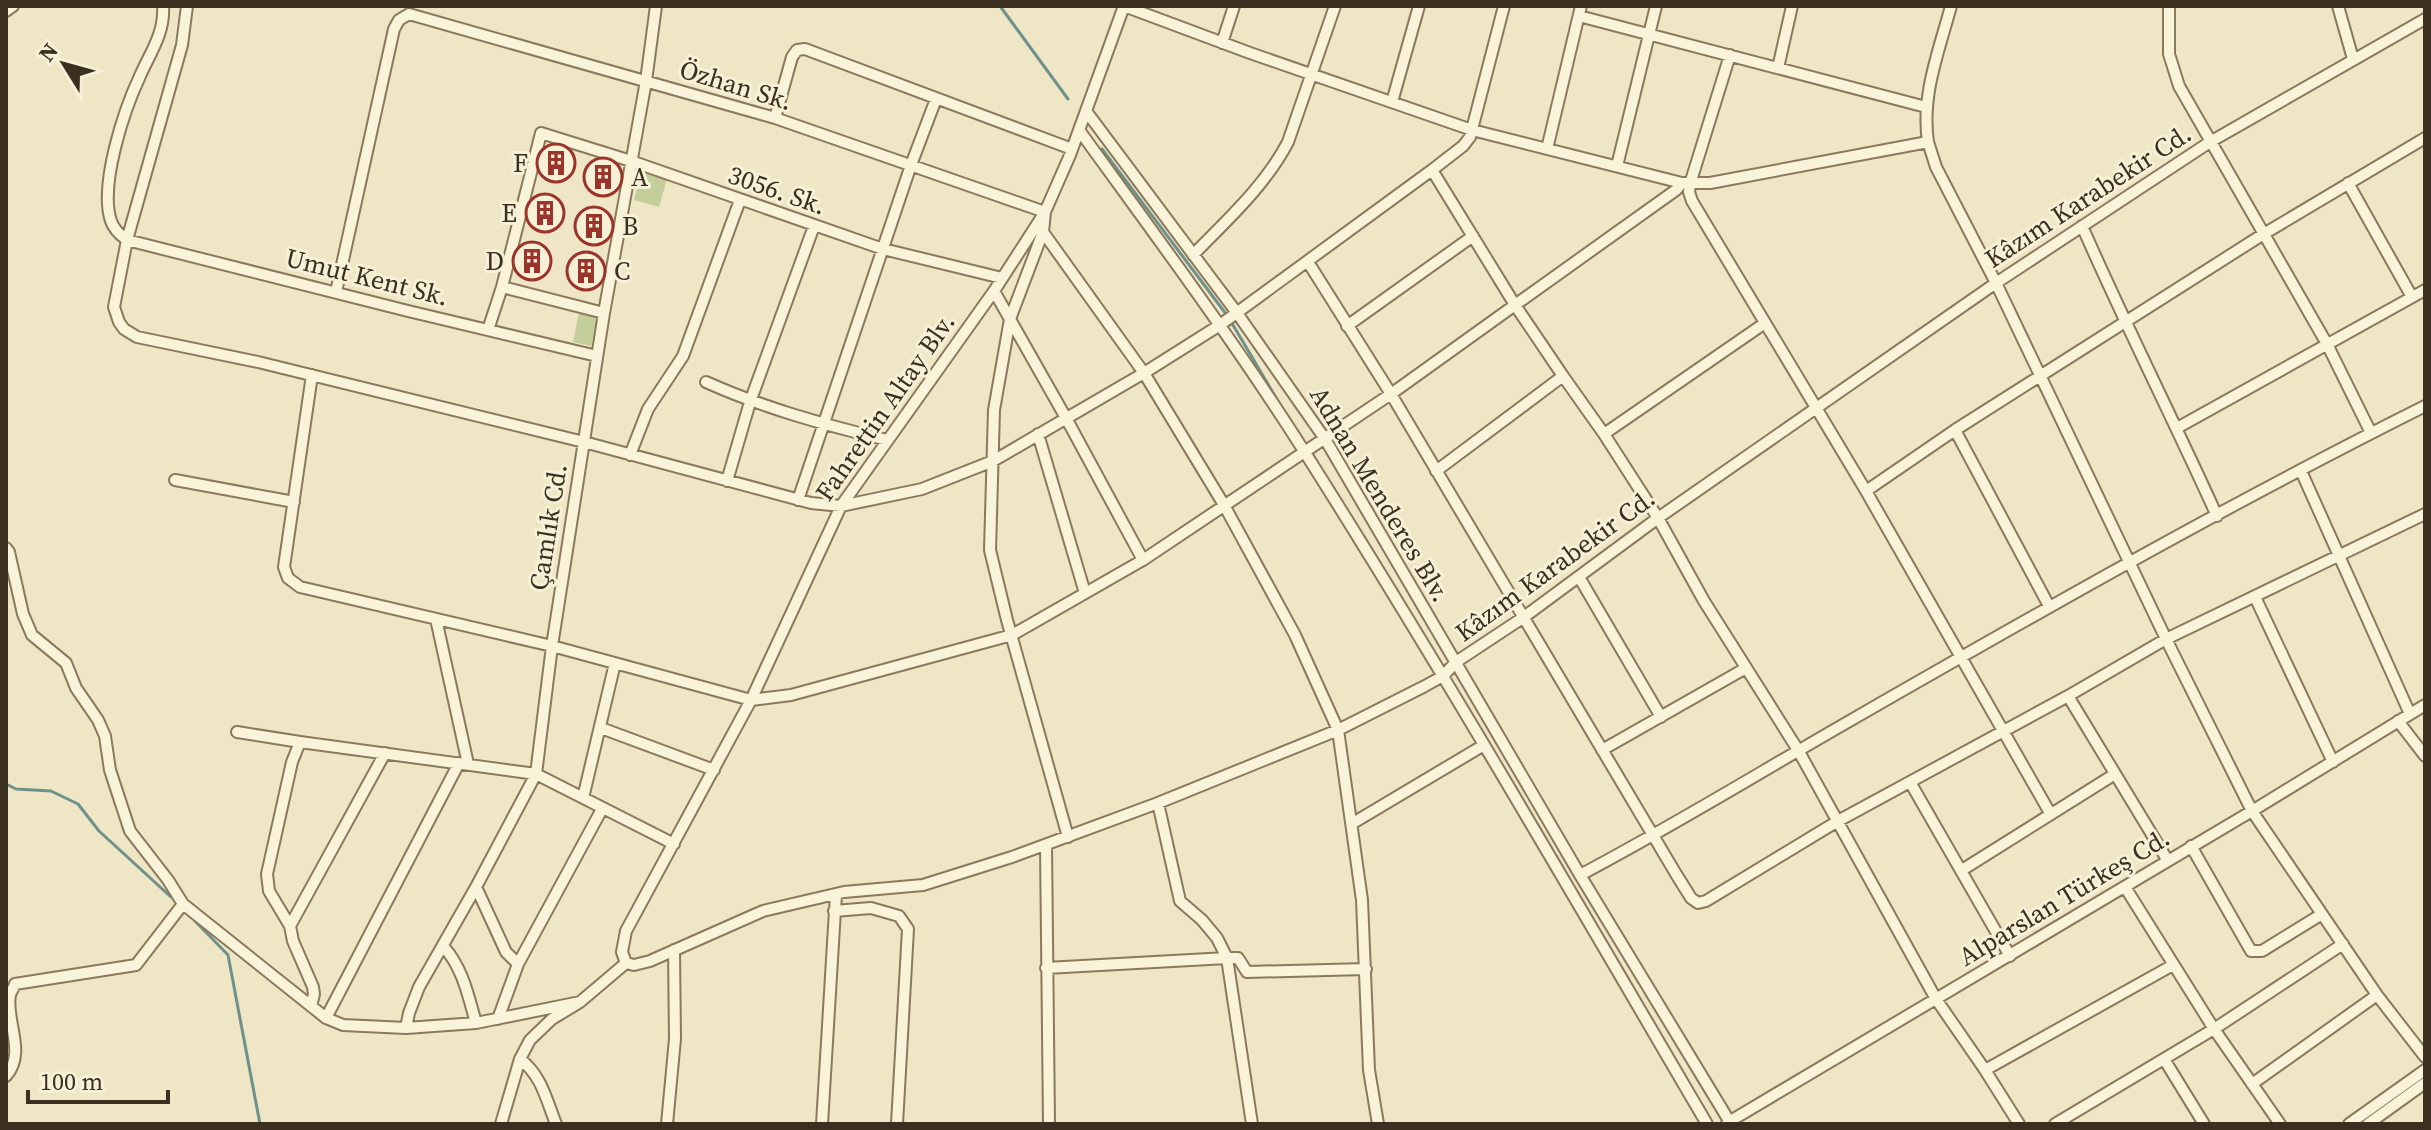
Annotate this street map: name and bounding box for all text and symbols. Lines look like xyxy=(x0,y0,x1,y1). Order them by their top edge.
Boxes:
north arrow xyxy=(24,24,104,104)
text: N xyxy=(31,37,65,67)
street label: Özhan Sk. xyxy=(675,51,797,119)
street label: Kâzım Karabekir Cd. xyxy=(1978,116,2198,276)
building icon: F xyxy=(535,142,577,184)
place label: F xyxy=(513,145,528,181)
building icon: A xyxy=(582,156,624,198)
street label: 3056. Sk. xyxy=(723,157,831,223)
place label: A xyxy=(631,159,648,195)
building icon: E xyxy=(524,192,566,234)
place label: E xyxy=(501,195,517,231)
building icon: B xyxy=(573,205,615,247)
place label: B xyxy=(622,208,638,244)
street label: Umut Kent Sk. xyxy=(282,239,452,315)
building icon: D xyxy=(511,240,553,282)
place label: D xyxy=(486,243,504,279)
building icon: C xyxy=(565,250,607,292)
place label: C xyxy=(614,253,630,289)
street label: Fahrettin Altay Blv. xyxy=(807,306,963,508)
street label: Adnan Menderes Blv. xyxy=(1301,379,1459,609)
street label: Çamlık Cd. xyxy=(520,461,576,593)
street label: Kâzım Karabekir Cd. xyxy=(1448,480,1662,650)
street label: Alparslan Türkeş Cd. xyxy=(1952,820,2176,974)
scale bar xyxy=(28,1054,168,1104)
text: 100 m xyxy=(40,1065,103,1098)

